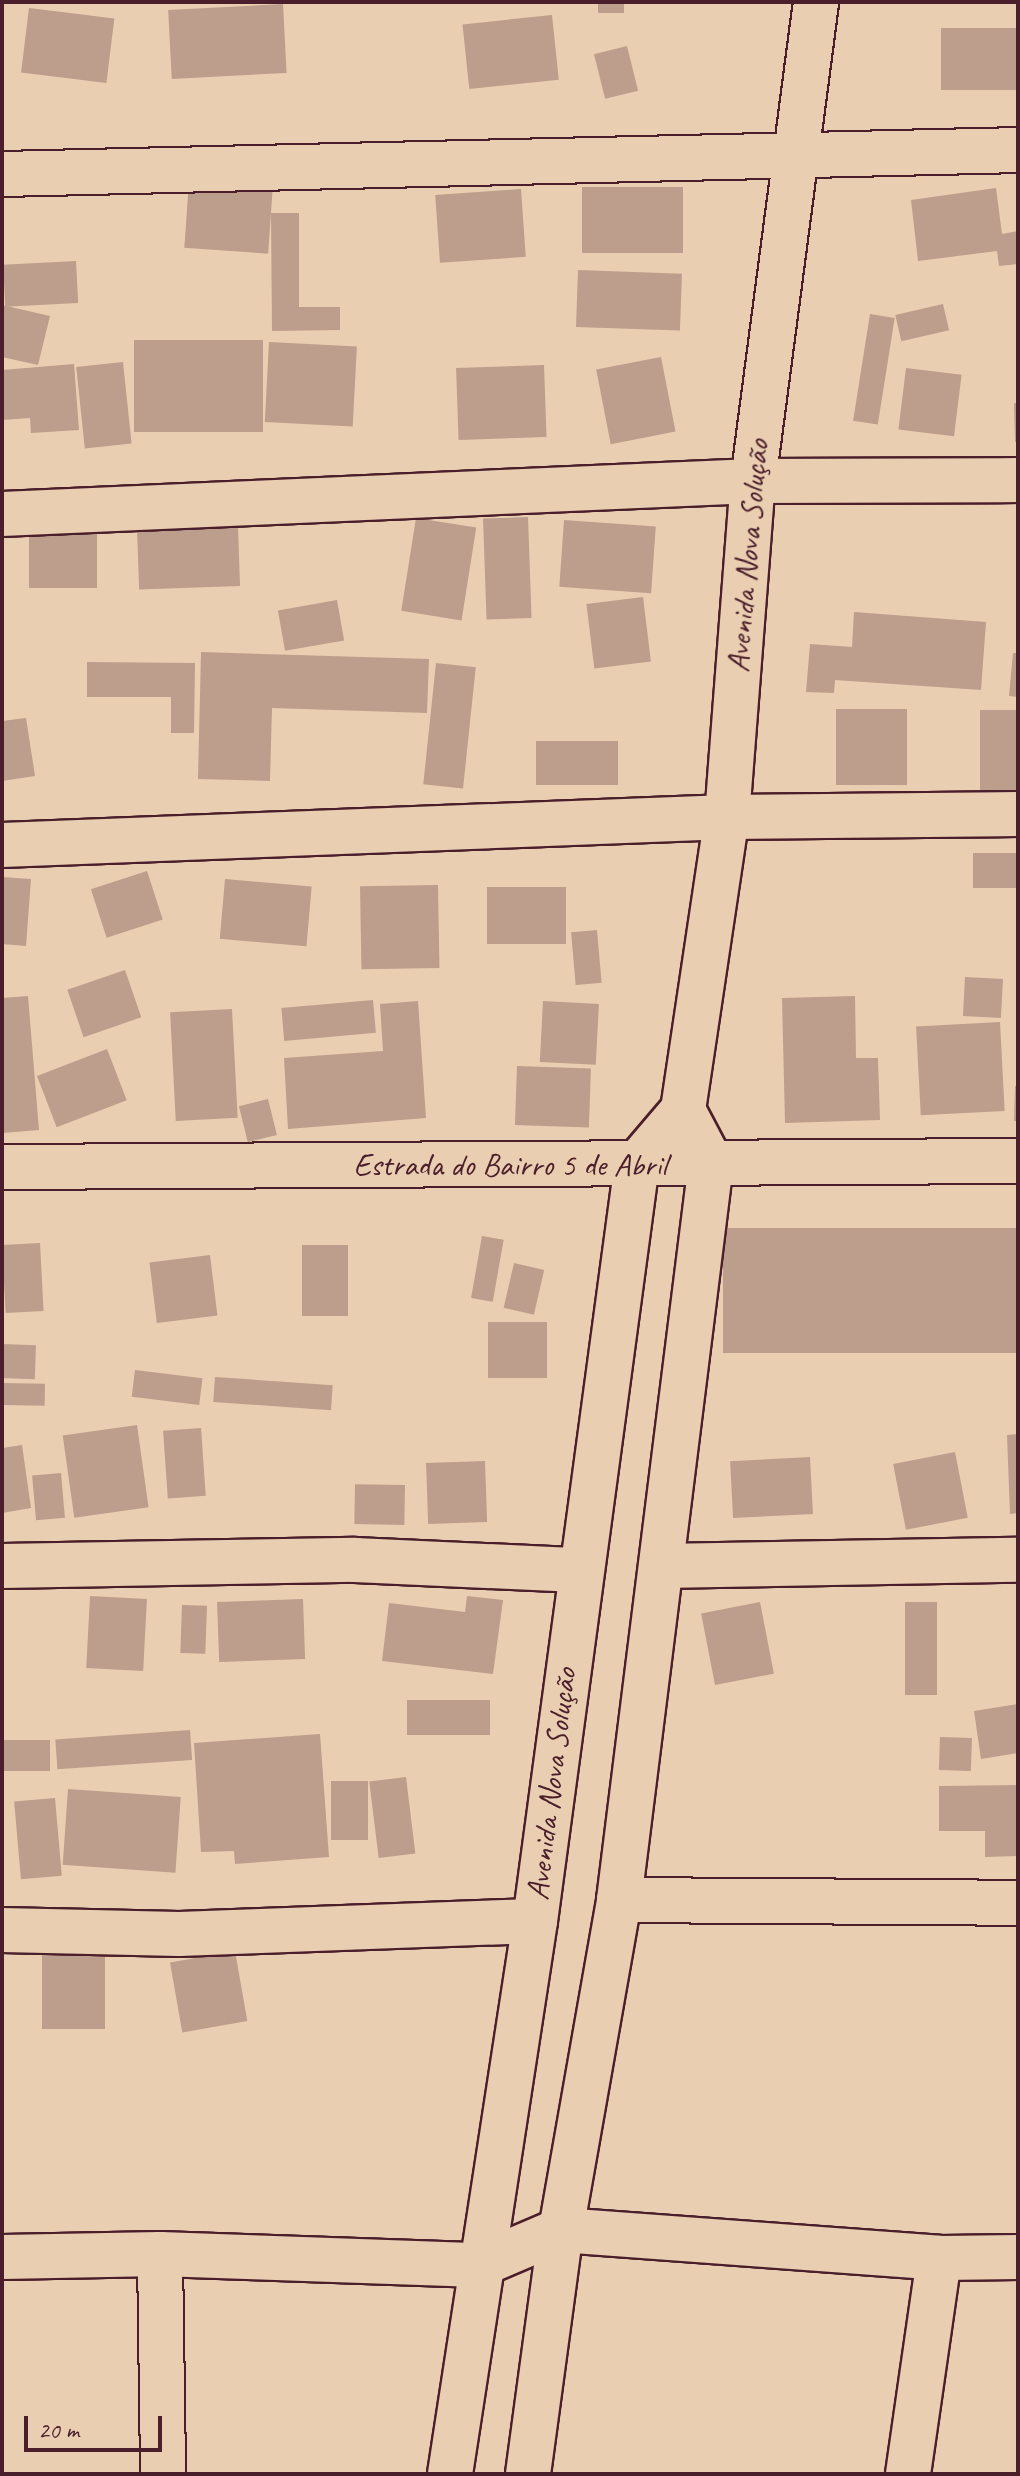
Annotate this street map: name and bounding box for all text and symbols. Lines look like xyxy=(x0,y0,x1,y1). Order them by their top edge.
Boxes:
street label: Avenida Nova Solução xyxy=(719,438,777,674)
street label: Estrada do Bairro 5 de Abril xyxy=(353,1146,667,1184)
street label: Avenida Nova Solução xyxy=(519,1666,585,1902)
scale bar xyxy=(28,2400,166,2450)
text: 20 m xyxy=(38,2415,79,2445)

